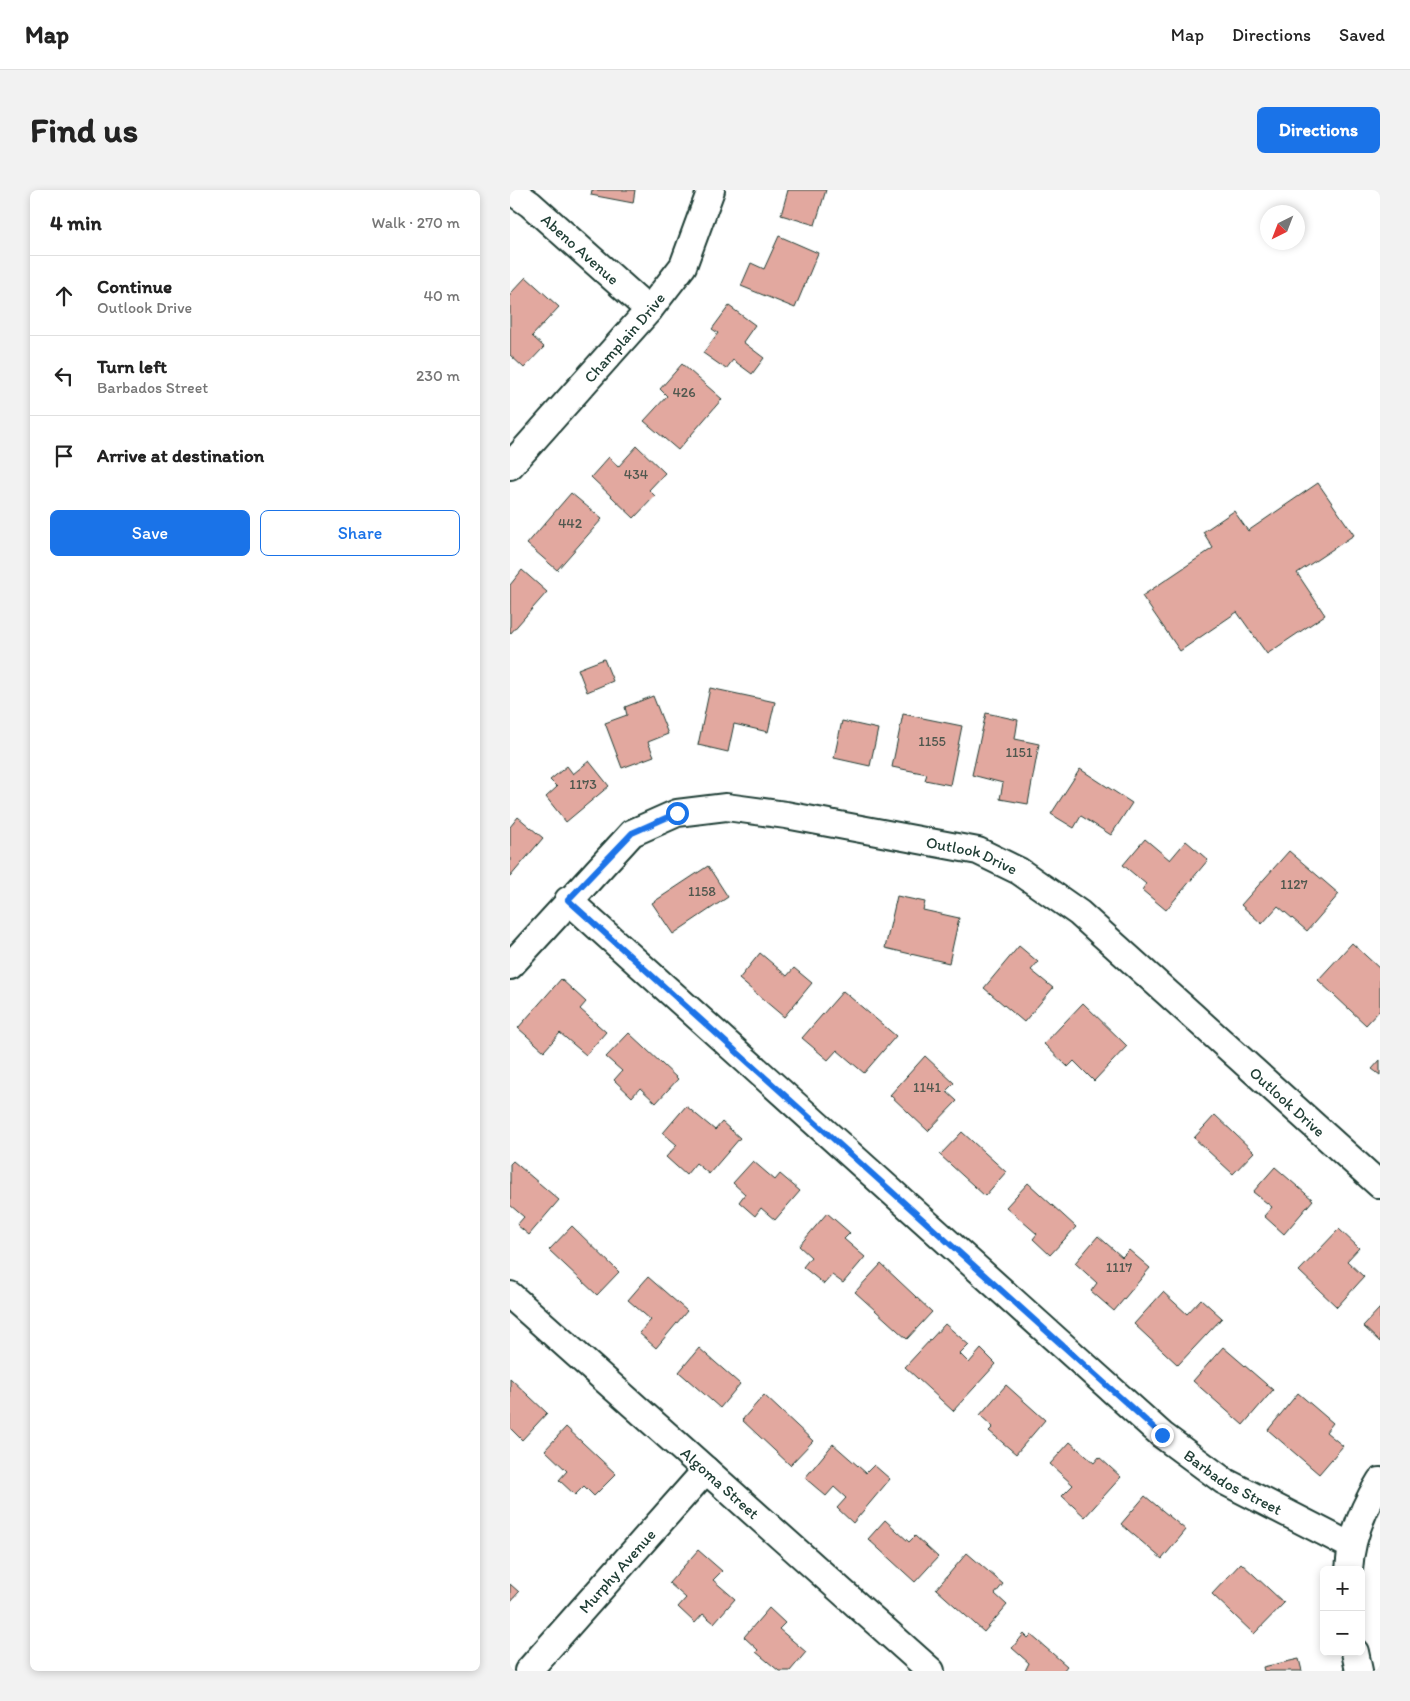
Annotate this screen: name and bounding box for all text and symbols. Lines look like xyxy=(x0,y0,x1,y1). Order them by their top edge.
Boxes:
text: Map xyxy=(25,20,69,49)
text: Map xyxy=(1171,24,1204,46)
text: Directions xyxy=(1232,24,1311,46)
text: Saved xyxy=(1339,24,1385,46)
button: Directions xyxy=(1257,107,1380,153)
text: Find us xyxy=(30,109,138,151)
north arrow xyxy=(1260,205,1305,250)
text: 4 min xyxy=(50,210,102,235)
street label: Abeno Avenue xyxy=(537,210,623,289)
text: Walk · 270 m xyxy=(372,213,460,232)
text: Continue xyxy=(97,275,172,298)
icon: ahead xyxy=(50,282,78,310)
text: 40 m xyxy=(423,286,460,305)
street label: Champlain Drive xyxy=(580,289,669,387)
text: Outlook Drive xyxy=(97,298,192,317)
text: Turn left xyxy=(97,355,167,378)
icon: left xyxy=(50,362,78,390)
text: 230 m xyxy=(416,366,460,385)
text: Barbados Street xyxy=(97,378,208,397)
house number: 426 xyxy=(672,384,696,401)
icon: arrive xyxy=(50,442,78,470)
text: Arrive at destination xyxy=(97,444,264,467)
house number: 434 xyxy=(624,466,649,483)
button: Save xyxy=(50,510,250,556)
button: Share xyxy=(260,510,460,556)
house number: 442 xyxy=(558,515,583,532)
house number: 1155 xyxy=(918,733,946,750)
house number: 1151 xyxy=(1006,744,1033,761)
house number: 1173 xyxy=(569,776,597,793)
route start xyxy=(666,802,689,825)
street label: Outlook Drive xyxy=(924,832,1020,879)
house number: 1127 xyxy=(1280,876,1308,893)
house number: 1158 xyxy=(688,883,716,900)
street label: Outlook Drive xyxy=(1246,1063,1329,1141)
house number: 1141 xyxy=(913,1079,941,1096)
house number: 1117 xyxy=(1106,1259,1132,1276)
route end xyxy=(1151,1424,1174,1447)
street label: Algoma Street xyxy=(677,1443,763,1523)
street label: Barbados Street xyxy=(1180,1446,1285,1519)
street label: Murphy Avenue xyxy=(575,1525,660,1617)
map controls xyxy=(1320,1566,1365,1656)
button: + xyxy=(1320,1566,1365,1611)
button: − xyxy=(1320,1611,1365,1656)

